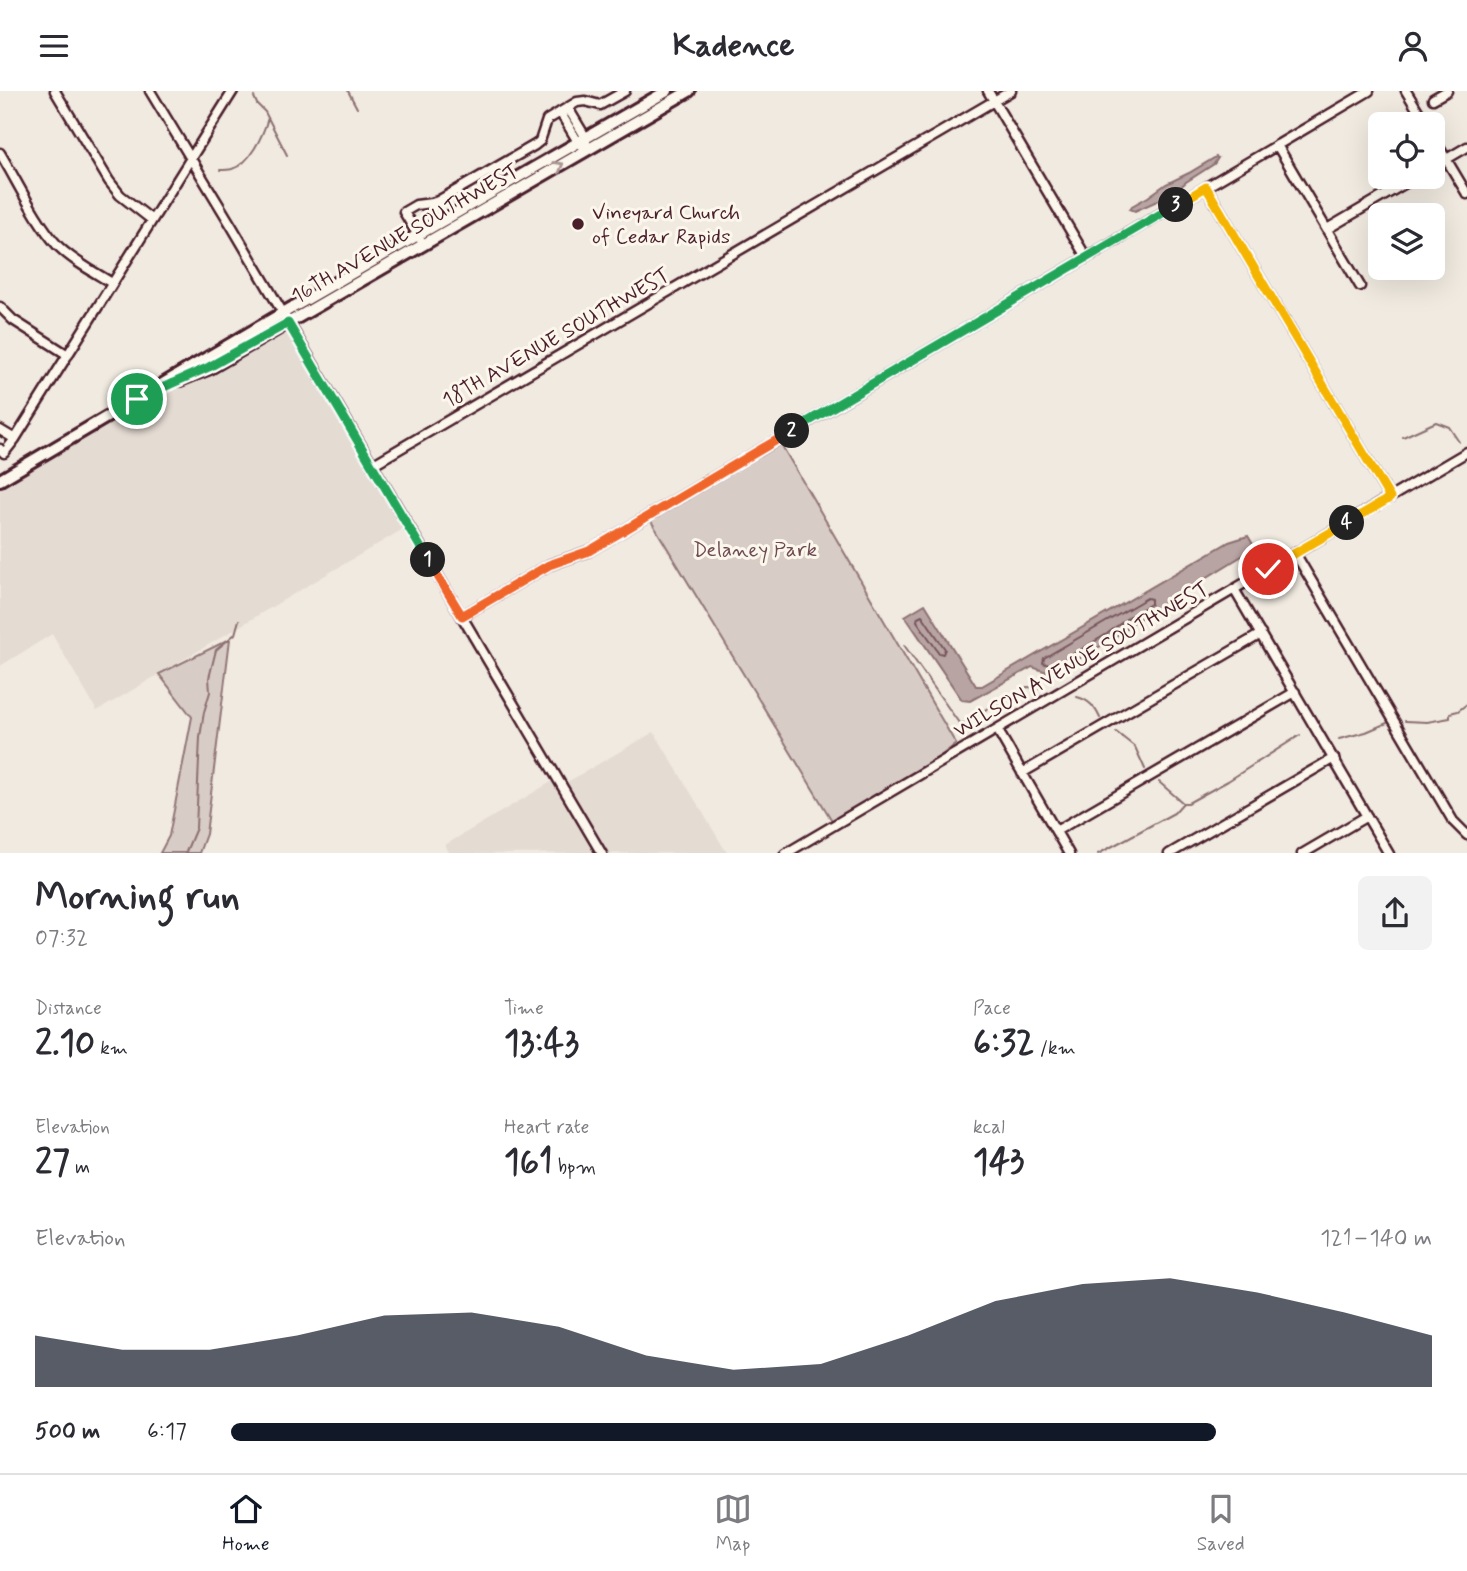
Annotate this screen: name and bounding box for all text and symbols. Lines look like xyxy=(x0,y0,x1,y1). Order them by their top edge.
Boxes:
text: Kadence xyxy=(673,25,794,67)
icon: menu xyxy=(35,27,73,65)
icon: person xyxy=(1394,27,1432,65)
map controls xyxy=(1368,112,1445,280)
button: locate xyxy=(1368,112,1445,189)
street label: 16TH AVENUE SOUTHWEST xyxy=(287,157,524,311)
one-way arrow xyxy=(552,161,565,174)
pin: 3 xyxy=(1158,187,1194,223)
text: 3 xyxy=(1171,192,1180,217)
place label: Vineyard Church of Cedar Rapids xyxy=(592,199,740,251)
button: layers xyxy=(1368,203,1445,280)
marker: Vineyard Church of Cedar Rapids xyxy=(570,216,586,232)
street label: 18TH AVENUE SOUTHWEST xyxy=(438,261,675,415)
pin xyxy=(107,369,167,429)
icon: arrive xyxy=(118,380,156,418)
pin: 2 xyxy=(774,413,810,449)
text: 2 xyxy=(787,418,796,443)
pin: 4 xyxy=(1330,505,1364,541)
text: 4 xyxy=(1341,510,1352,535)
park label: Delaney Park xyxy=(693,536,817,564)
pin xyxy=(1238,539,1298,599)
pin: 1 xyxy=(410,543,446,577)
text: 1 xyxy=(423,547,432,572)
icon: check xyxy=(1249,550,1287,588)
street label: WILSON AVENUE SOUTHWEST xyxy=(949,575,1214,745)
text: Morning run xyxy=(35,873,240,922)
button: share xyxy=(1358,876,1432,950)
text: 07:32 xyxy=(35,924,88,954)
text: Distance xyxy=(35,996,102,1021)
text: Time xyxy=(504,996,544,1021)
text: Pace xyxy=(973,996,1011,1021)
text: 2.10 xyxy=(35,1021,95,1067)
text: 13:43 xyxy=(504,1021,579,1067)
text: 6:32 xyxy=(973,1021,1035,1067)
text: km xyxy=(95,1036,128,1061)
text: /km xyxy=(1035,1036,1076,1061)
text: Elevation xyxy=(35,1115,110,1140)
text: Heart rate xyxy=(504,1115,589,1140)
text: kcal xyxy=(973,1115,1005,1140)
text: 27 xyxy=(35,1140,70,1186)
text: 161 xyxy=(504,1140,553,1186)
text: 143 xyxy=(973,1140,1024,1186)
text: m xyxy=(70,1155,90,1180)
text: bpm xyxy=(553,1155,596,1180)
text: Elevation xyxy=(35,1224,126,1254)
text: 121–140 m xyxy=(1320,1224,1432,1254)
text: 500 m xyxy=(35,1417,100,1447)
text: 6:17 xyxy=(147,1417,187,1447)
tab: Home xyxy=(222,1490,270,1557)
tab: Map xyxy=(714,1490,752,1557)
tab: Saved xyxy=(1197,1490,1245,1557)

